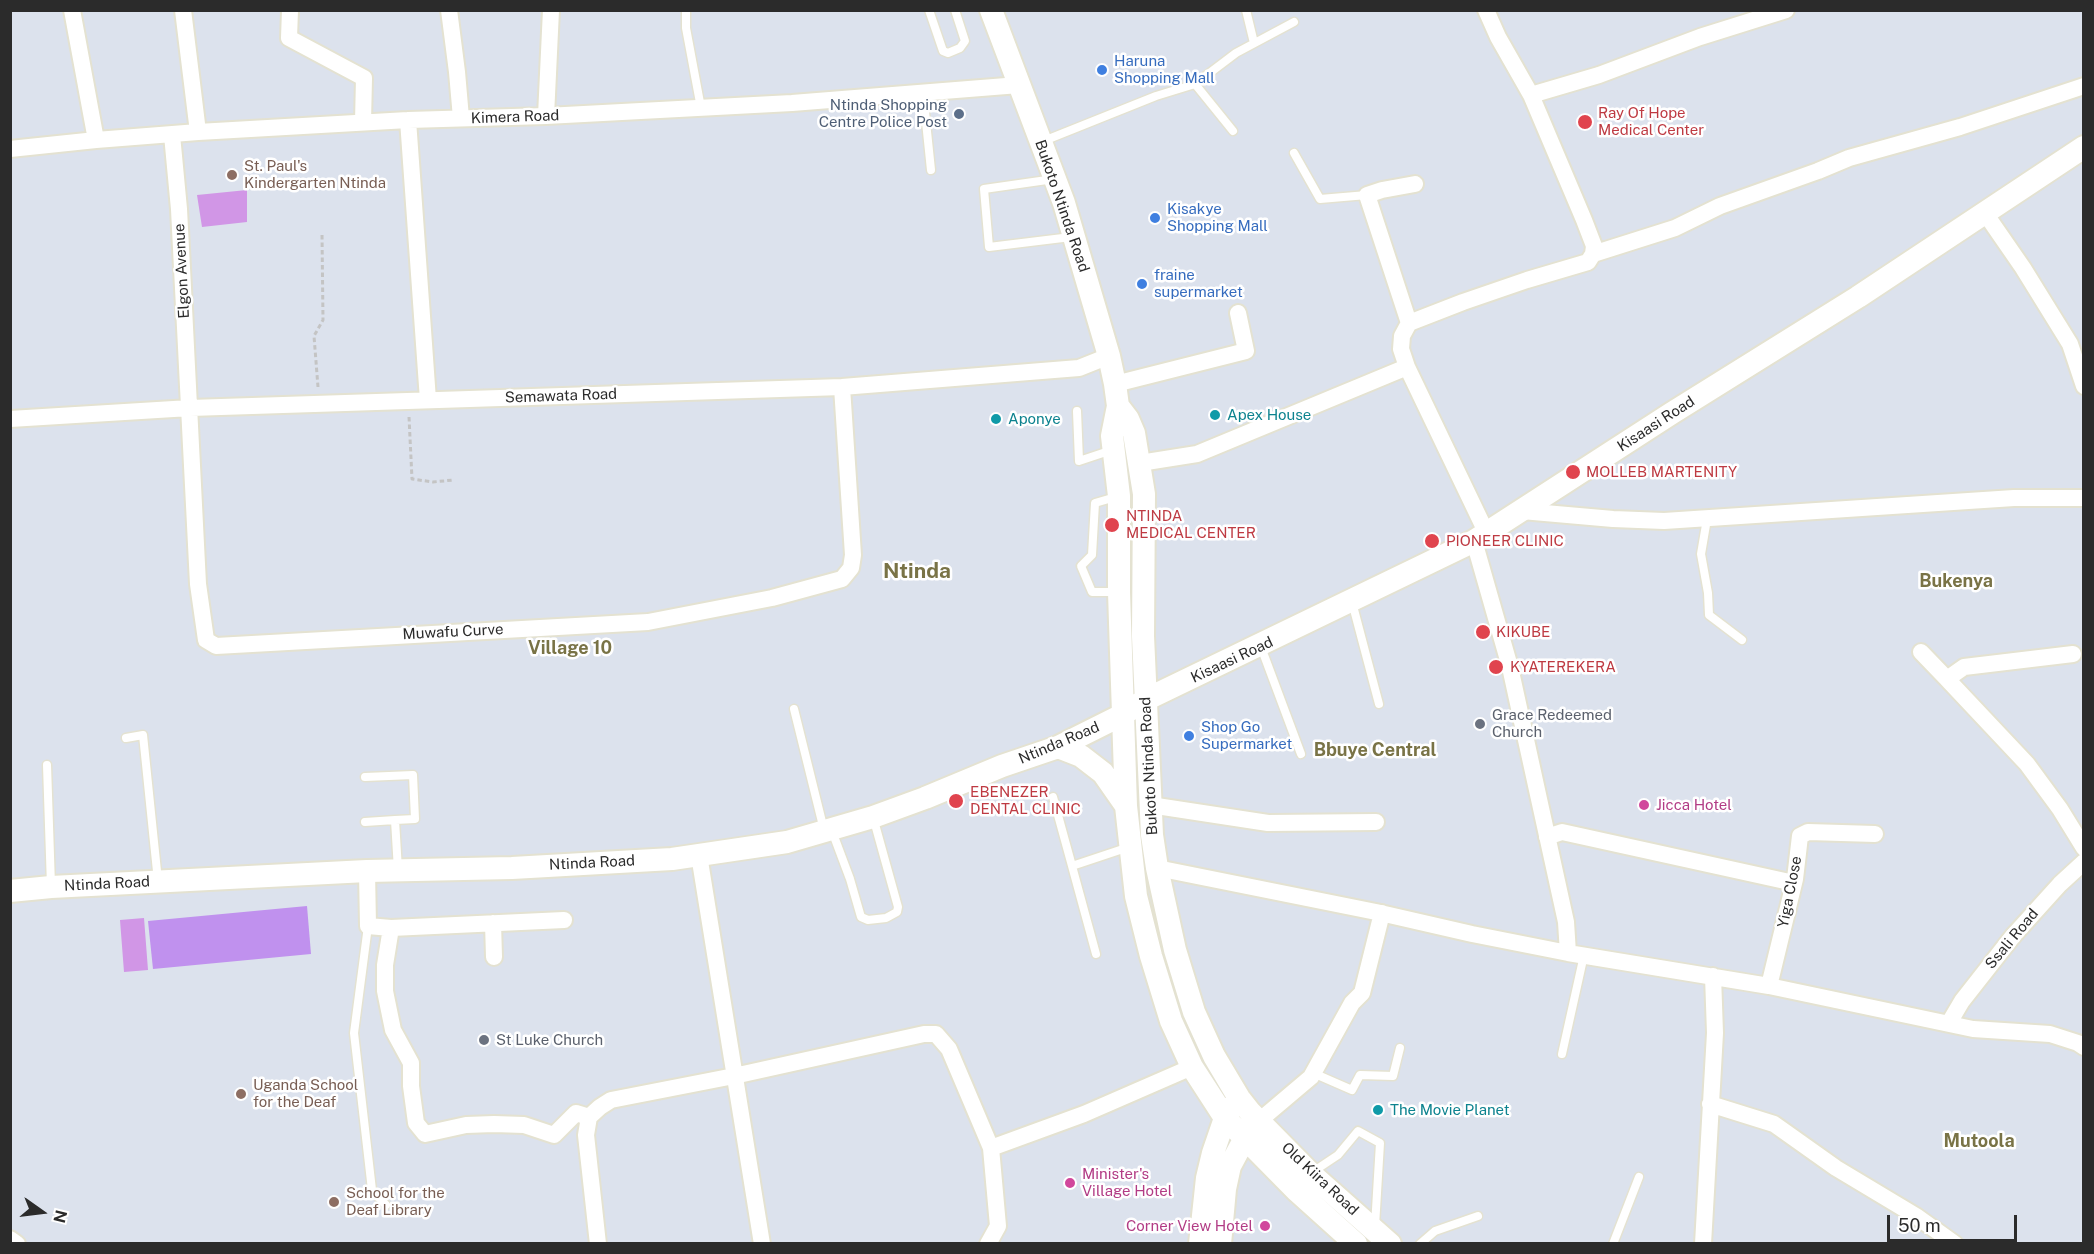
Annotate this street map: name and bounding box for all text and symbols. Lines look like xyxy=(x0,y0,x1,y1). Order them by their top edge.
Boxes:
place label: Haruna Shopping Mall xyxy=(1114,52,1215,87)
marker: Haruna Shopping Mall xyxy=(1095,63,1109,77)
place label: Ntinda Shopping Centre Police Post xyxy=(819,96,947,131)
place label: Ray Of Hope Medical Center xyxy=(1598,104,1704,139)
street label: Kimera Road xyxy=(470,106,560,128)
marker: Ntinda Shopping Centre Police Post xyxy=(952,107,966,121)
marker: Ray Of Hope Medical Center xyxy=(1576,113,1594,131)
street label: Bukoto Ntinda Road xyxy=(1031,137,1093,275)
place label: St. Paul's Kindergarten Ntinda xyxy=(244,157,386,192)
marker: St. Paul's Kindergarten Ntinda xyxy=(225,168,239,182)
place label: Kisakye Shopping Mall xyxy=(1167,200,1268,235)
marker: Kisakye Shopping Mall xyxy=(1148,211,1162,225)
street label: Elgon Avenue xyxy=(171,223,193,319)
place label: fraine supermarket xyxy=(1154,266,1243,301)
marker: fraine supermarket xyxy=(1135,277,1149,291)
street label: Semawata Road xyxy=(505,385,617,407)
street label: Kisaasi Road xyxy=(1614,392,1698,456)
place label: Apex House xyxy=(1227,406,1311,424)
marker: Apex House xyxy=(1208,408,1222,422)
place label: Aponye xyxy=(1008,410,1061,428)
marker: Aponye xyxy=(989,412,1003,426)
marker: MOLLEB MARTENITY xyxy=(1564,463,1582,481)
place label: MOLLEB MARTENITY xyxy=(1586,463,1737,481)
place label: NTINDA MEDICAL CENTER xyxy=(1126,507,1256,542)
marker: NTINDA MEDICAL CENTER xyxy=(1103,516,1121,534)
marker: PIONEER CLINIC xyxy=(1423,532,1441,550)
place label: PIONEER CLINIC xyxy=(1446,532,1564,550)
district label: Ntinda xyxy=(883,559,951,585)
district label: Bukenya xyxy=(1919,570,1993,592)
street label: Muwafu Curve xyxy=(402,620,504,644)
marker: KIKUBE xyxy=(1474,623,1492,641)
place label: KIKUBE xyxy=(1496,623,1550,641)
street label: Kisaasi Road xyxy=(1188,633,1276,687)
district label: Village 10 xyxy=(528,637,612,659)
marker: KYATEREKERA xyxy=(1487,658,1505,676)
place label: KYATEREKERA xyxy=(1510,658,1616,676)
street label: Bukoto Ntinda Road xyxy=(1136,696,1162,836)
place label: Grace Redeemed Church xyxy=(1492,706,1612,741)
marker: Grace Redeemed Church xyxy=(1473,717,1487,731)
street label: Ntinda Road xyxy=(1016,718,1102,768)
place label: Shop Go Supermarket xyxy=(1201,718,1292,753)
marker: Shop Go Supermarket xyxy=(1182,729,1196,743)
district label: Bbuye Central xyxy=(1314,739,1436,761)
place label: EBENEZER DENTAL CLINIC xyxy=(970,783,1081,818)
marker: EBENEZER DENTAL CLINIC xyxy=(947,792,965,810)
place label: Jicca Hotel xyxy=(1656,796,1732,814)
marker: Jicca Hotel xyxy=(1637,798,1651,812)
street label: Ntinda Road xyxy=(549,852,635,874)
street label: Yiga Close xyxy=(1774,855,1806,929)
street label: Ntinda Road xyxy=(64,873,150,895)
street label: Ssali Road xyxy=(1982,905,2042,973)
place label: St Luke Church xyxy=(496,1031,603,1049)
marker: St Luke Church xyxy=(477,1033,491,1047)
place label: Uganda School for the Deaf xyxy=(253,1076,358,1111)
marker: Uganda School for the Deaf xyxy=(234,1087,248,1101)
place label: The Movie Planet xyxy=(1390,1101,1510,1119)
marker: The Movie Planet xyxy=(1371,1103,1385,1117)
district label: Mutoola xyxy=(1943,1130,2015,1152)
street label: Old Kiira Road xyxy=(1278,1139,1362,1219)
place label: Minister's Village Hotel xyxy=(1082,1165,1172,1200)
marker: Minister's Village Hotel xyxy=(1063,1176,1077,1190)
north arrow xyxy=(12,1182,72,1242)
place label: School for the Deaf Library xyxy=(346,1184,445,1219)
marker: School for the Deaf Library xyxy=(327,1195,341,1209)
scale bar xyxy=(1890,1203,2020,1241)
text: N xyxy=(49,1208,71,1225)
text: 50 m xyxy=(1898,1215,1941,1236)
place label: Corner View Hotel xyxy=(1126,1217,1253,1235)
marker: Corner View Hotel xyxy=(1258,1219,1272,1233)

